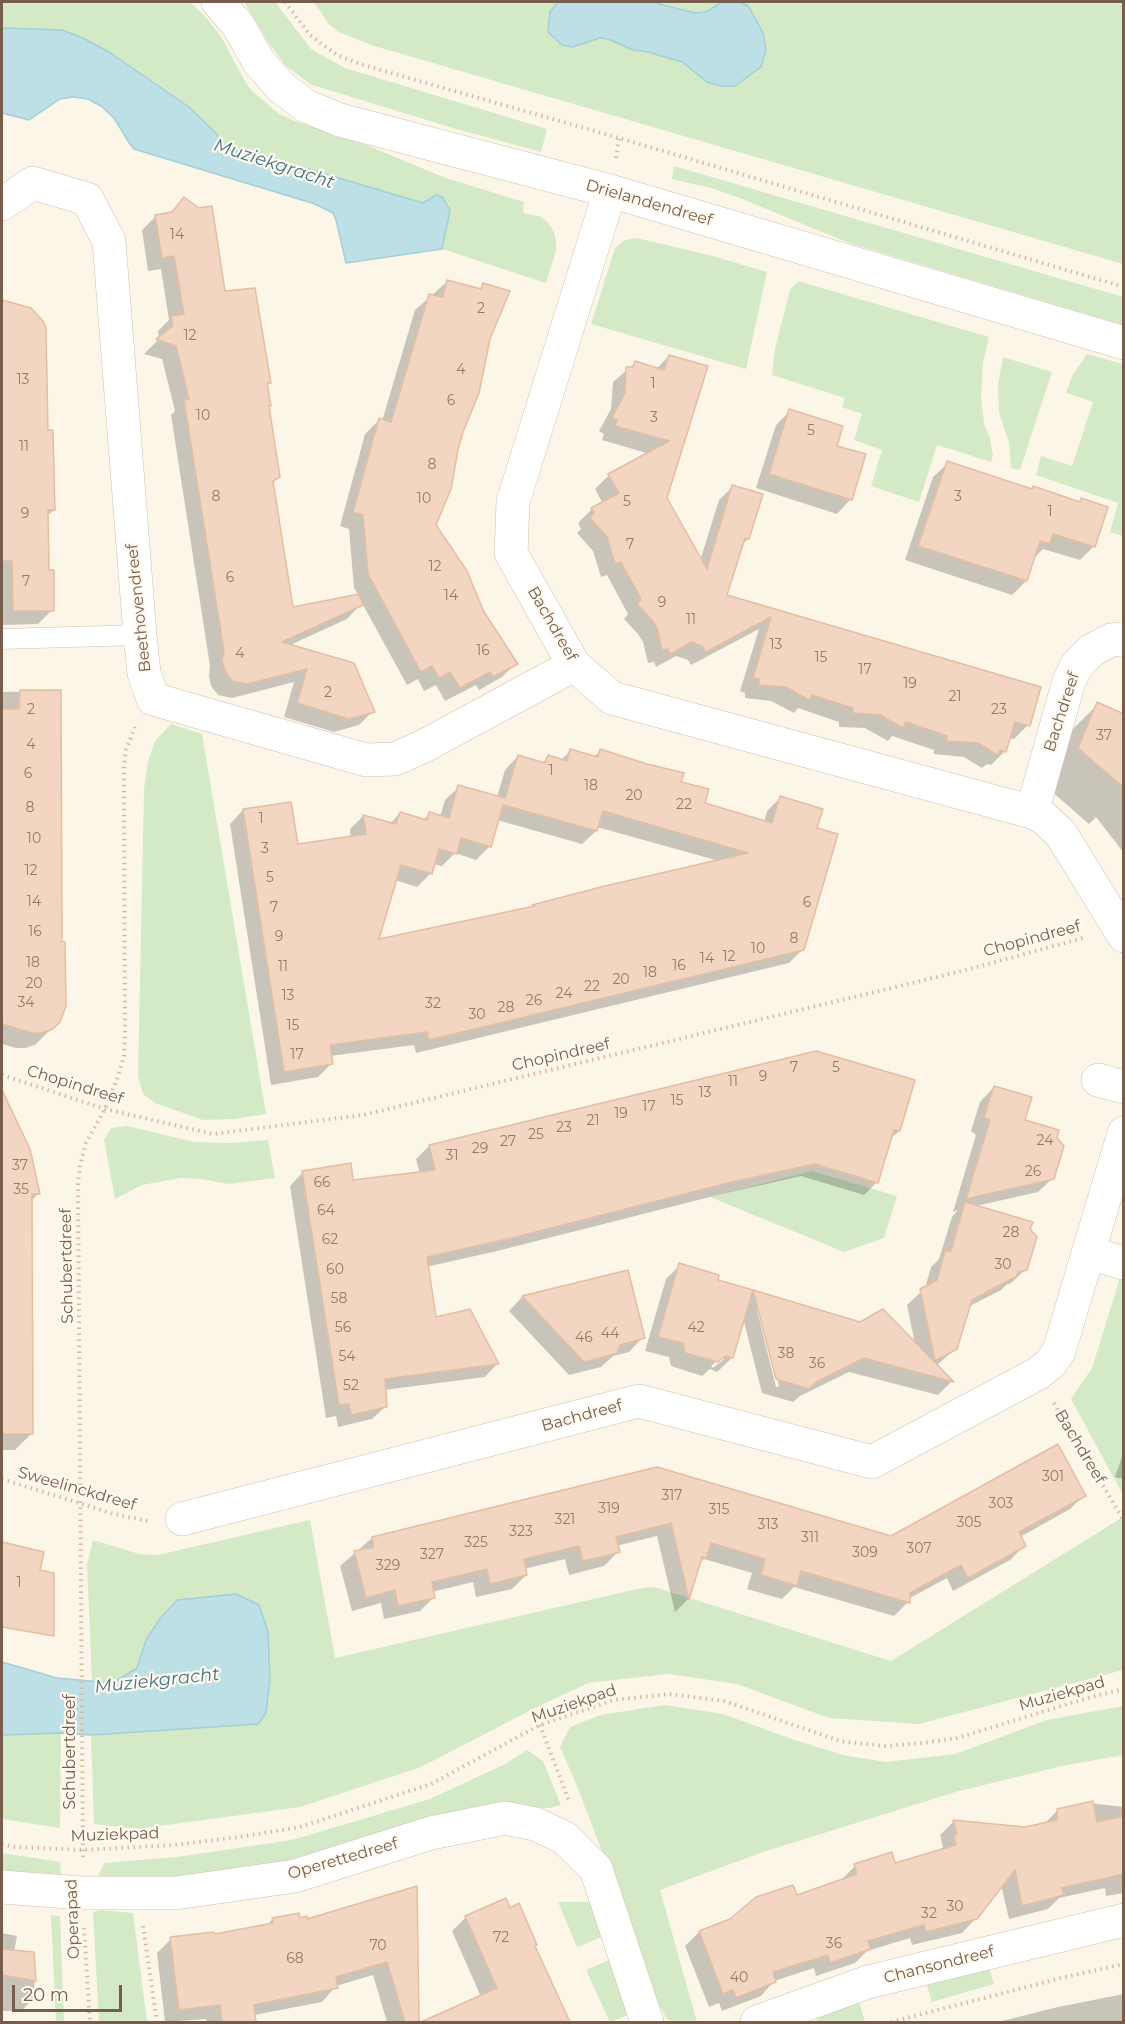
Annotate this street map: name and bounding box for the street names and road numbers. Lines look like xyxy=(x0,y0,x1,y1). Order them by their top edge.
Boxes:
street label: Drielandendreef xyxy=(583,176,715,230)
street label: Beethovendreef xyxy=(123,543,155,673)
street label: Bachdreef xyxy=(523,583,581,665)
street label: Bachdreef xyxy=(1040,670,1084,754)
street label: Chopindreef xyxy=(981,917,1083,961)
street label: Chopindreef xyxy=(510,1034,612,1076)
street label: Chopindreef xyxy=(24,1061,126,1109)
street label: Schubertdreef xyxy=(56,1208,78,1324)
street label: Bachdreef xyxy=(539,1396,625,1436)
street label: Bachdreef xyxy=(1050,1406,1110,1488)
street label: Sweelinckdreef xyxy=(16,1463,138,1515)
street label: Muziekpad xyxy=(1017,1673,1107,1715)
street label: Muziekpad xyxy=(529,1680,619,1728)
street label: Schubertdreef xyxy=(60,1694,80,1810)
street label: Muziekpad xyxy=(70,1824,160,1846)
street label: Operettedreef xyxy=(286,1834,400,1884)
street label: Operapad xyxy=(62,1879,84,1959)
street label: Chansondreef xyxy=(882,1942,996,1988)

